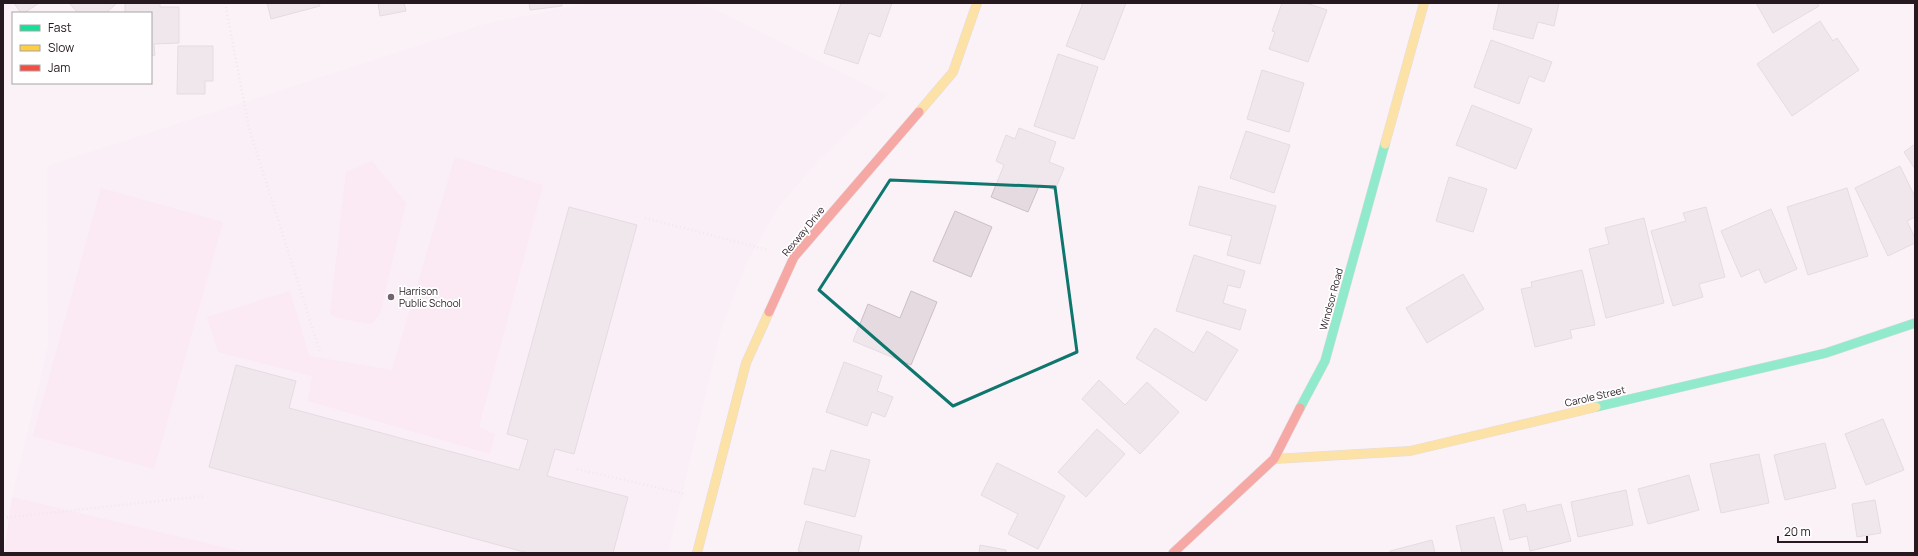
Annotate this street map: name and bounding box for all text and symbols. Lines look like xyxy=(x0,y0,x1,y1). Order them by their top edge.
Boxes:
legend xyxy=(12,12,152,84)
text: Fast xyxy=(48,19,72,36)
text: Slow xyxy=(48,39,74,56)
text: Jam xyxy=(48,59,70,76)
street label: Rexway Drive xyxy=(779,203,828,259)
street label: Windsor Road xyxy=(1316,266,1346,332)
place label: Harrison Public School xyxy=(399,284,461,310)
marker: Harrison Public School xyxy=(386,292,396,302)
street label: Carole Street xyxy=(1563,382,1627,410)
scale bar xyxy=(1778,518,1867,544)
text: 20 m xyxy=(1784,523,1811,540)

